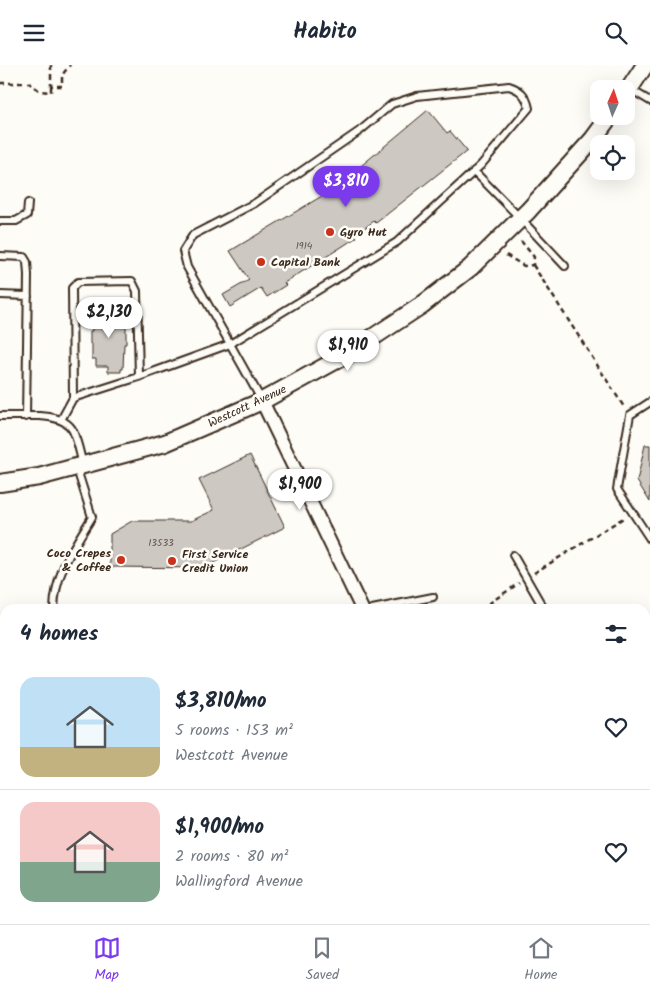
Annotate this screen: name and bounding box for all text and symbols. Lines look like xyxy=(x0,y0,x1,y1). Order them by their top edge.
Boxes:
text: Habito xyxy=(293,15,357,50)
icon: menu xyxy=(20,19,48,47)
icon: search xyxy=(602,19,630,47)
north arrow xyxy=(590,80,635,125)
map controls xyxy=(590,80,635,180)
button: locate xyxy=(590,135,635,180)
pin: $3,810 xyxy=(305,165,387,208)
text: $3,810 xyxy=(324,169,368,194)
place label: Gyro Hut xyxy=(340,223,387,242)
marker: Gyro Hut xyxy=(324,226,336,238)
house number: 1914 xyxy=(296,238,313,254)
place label: Capital Bank xyxy=(271,253,341,272)
marker: Capital Bank xyxy=(255,256,267,268)
pin: $2,130 xyxy=(68,297,150,339)
text: $2,130 xyxy=(87,300,131,325)
pin: $1,910 xyxy=(307,329,389,372)
text: $1,910 xyxy=(328,333,368,358)
street label: Westcott Avenue xyxy=(205,380,290,433)
pin: $1,900 xyxy=(259,469,341,511)
text: $1,900 xyxy=(278,472,322,497)
house number: 13533 xyxy=(148,535,174,551)
place label: Coco Crepes & Coffee xyxy=(47,544,111,577)
place label: First Service Credit Union xyxy=(182,545,249,578)
marker: Coco Crepes & Coffee xyxy=(115,554,127,566)
marker: First Service Credit Union xyxy=(166,555,178,567)
text: 4 homes xyxy=(20,618,98,651)
icon: filters xyxy=(602,620,630,648)
text: $3,810/mo xyxy=(175,685,267,718)
icon: home xyxy=(60,697,120,757)
icon: heart xyxy=(602,713,630,741)
text: 5 rooms · 153 m² xyxy=(175,718,293,743)
text: Westcott Avenue xyxy=(175,743,288,768)
text: $1,900/mo xyxy=(175,811,264,844)
icon: home xyxy=(60,822,120,882)
icon: heart xyxy=(602,838,630,866)
text: 2 rooms · 80 m² xyxy=(175,844,288,869)
text: Wallingford Avenue xyxy=(175,869,303,894)
tab: Map xyxy=(93,934,121,986)
tab: Saved xyxy=(306,934,339,986)
tab: Home xyxy=(524,934,557,986)

